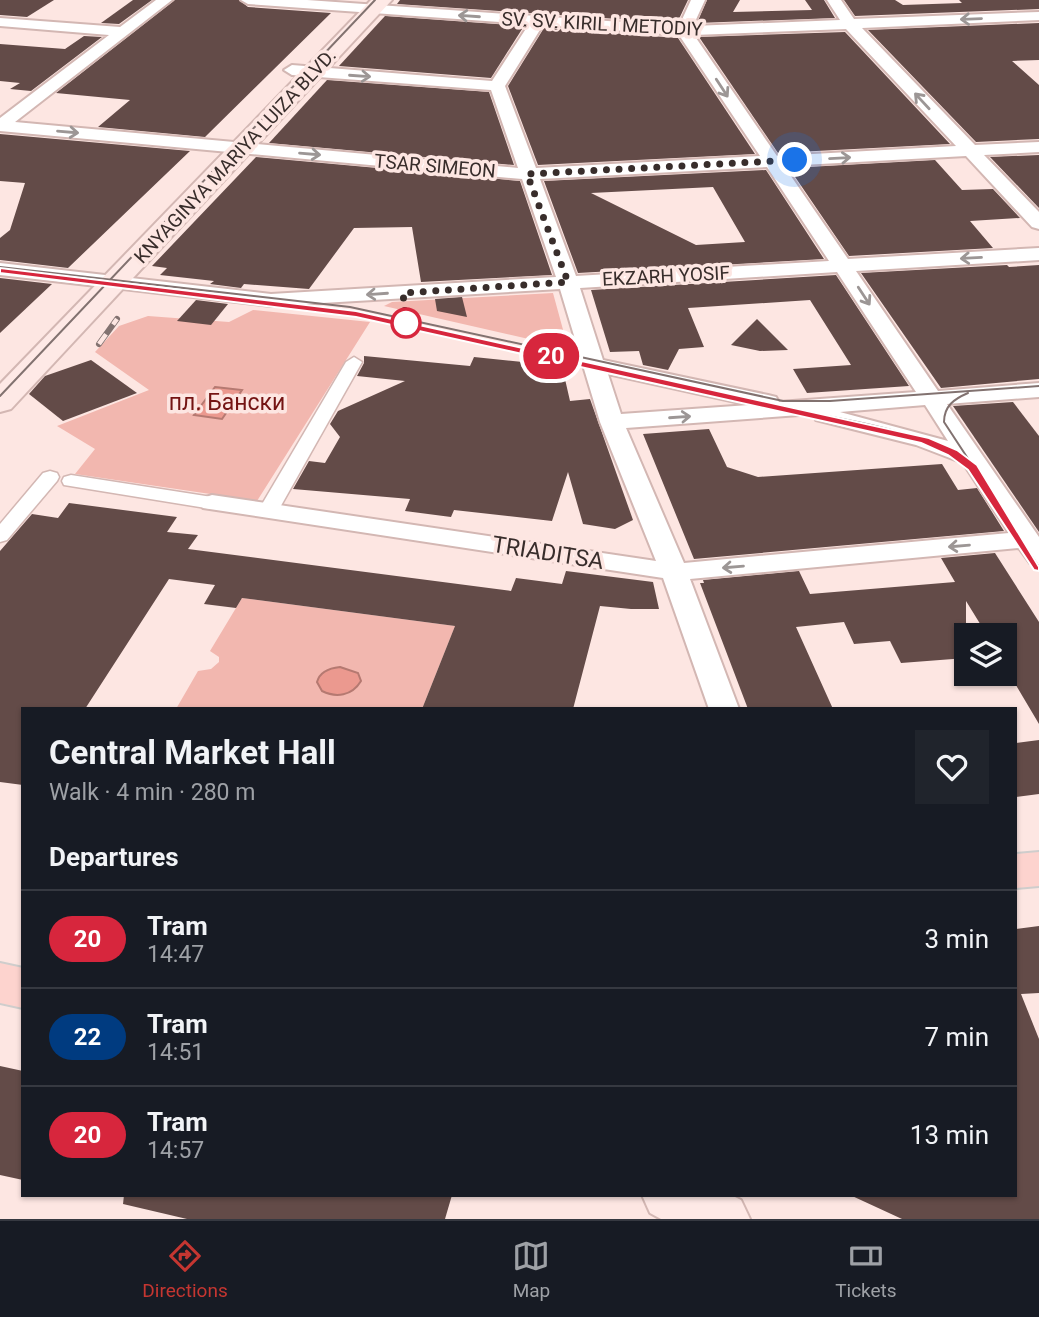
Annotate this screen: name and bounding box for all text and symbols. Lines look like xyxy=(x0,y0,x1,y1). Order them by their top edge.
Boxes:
street label: SV. SV. KIRIL I METODIY xyxy=(501,7,704,41)
one-way arrow xyxy=(459,9,481,22)
one-way arrow xyxy=(960,12,983,25)
street label: KNYAGINYA MARIYA LUIZA BLVD. xyxy=(129,44,341,268)
one-way arrow xyxy=(348,70,370,83)
one-way arrow xyxy=(714,78,729,97)
one-way arrow xyxy=(913,93,930,110)
one-way arrow xyxy=(56,126,79,139)
your location xyxy=(777,142,812,177)
one-way arrow xyxy=(298,148,320,161)
street label: TSAR SIMEON xyxy=(373,149,497,183)
one-way arrow xyxy=(828,151,851,164)
one-way arrow xyxy=(960,252,983,265)
street label: EKZARH YOSIF xyxy=(602,261,730,291)
one-way arrow xyxy=(858,285,872,305)
one-way arrow xyxy=(366,288,389,301)
unlabelled marker xyxy=(391,308,421,338)
line badge: 20 xyxy=(520,333,582,379)
text: 20 xyxy=(537,342,565,370)
park label: пл. Бански xyxy=(169,389,285,416)
one-way arrow xyxy=(668,410,691,423)
street label: TRIADITSA xyxy=(490,531,606,575)
one-way arrow xyxy=(948,540,971,553)
one-way arrow xyxy=(722,561,744,574)
map controls xyxy=(954,623,1017,686)
button: layers xyxy=(954,623,1017,686)
button: heart xyxy=(915,730,989,804)
text: Central Market Hall xyxy=(49,733,336,772)
text: Walk · 4 min · 280 m xyxy=(49,779,255,806)
text: Departures xyxy=(49,842,179,872)
text: Tram xyxy=(147,911,208,941)
text: 3 min xyxy=(924,924,989,954)
text: 20 xyxy=(74,925,101,953)
text: 14:47 xyxy=(147,941,204,968)
text: Tram xyxy=(147,1009,208,1039)
text: 7 min xyxy=(924,1022,989,1052)
text: 22 xyxy=(74,1023,101,1051)
text: 14:51 xyxy=(147,1039,204,1066)
text: Tram xyxy=(147,1107,208,1137)
text: 13 min xyxy=(910,1120,989,1150)
text: 20 xyxy=(74,1121,101,1149)
text: 14:57 xyxy=(147,1137,204,1164)
tab: Directions xyxy=(142,1237,228,1302)
tab: Map xyxy=(512,1237,550,1302)
tab: Tickets xyxy=(835,1237,897,1302)

